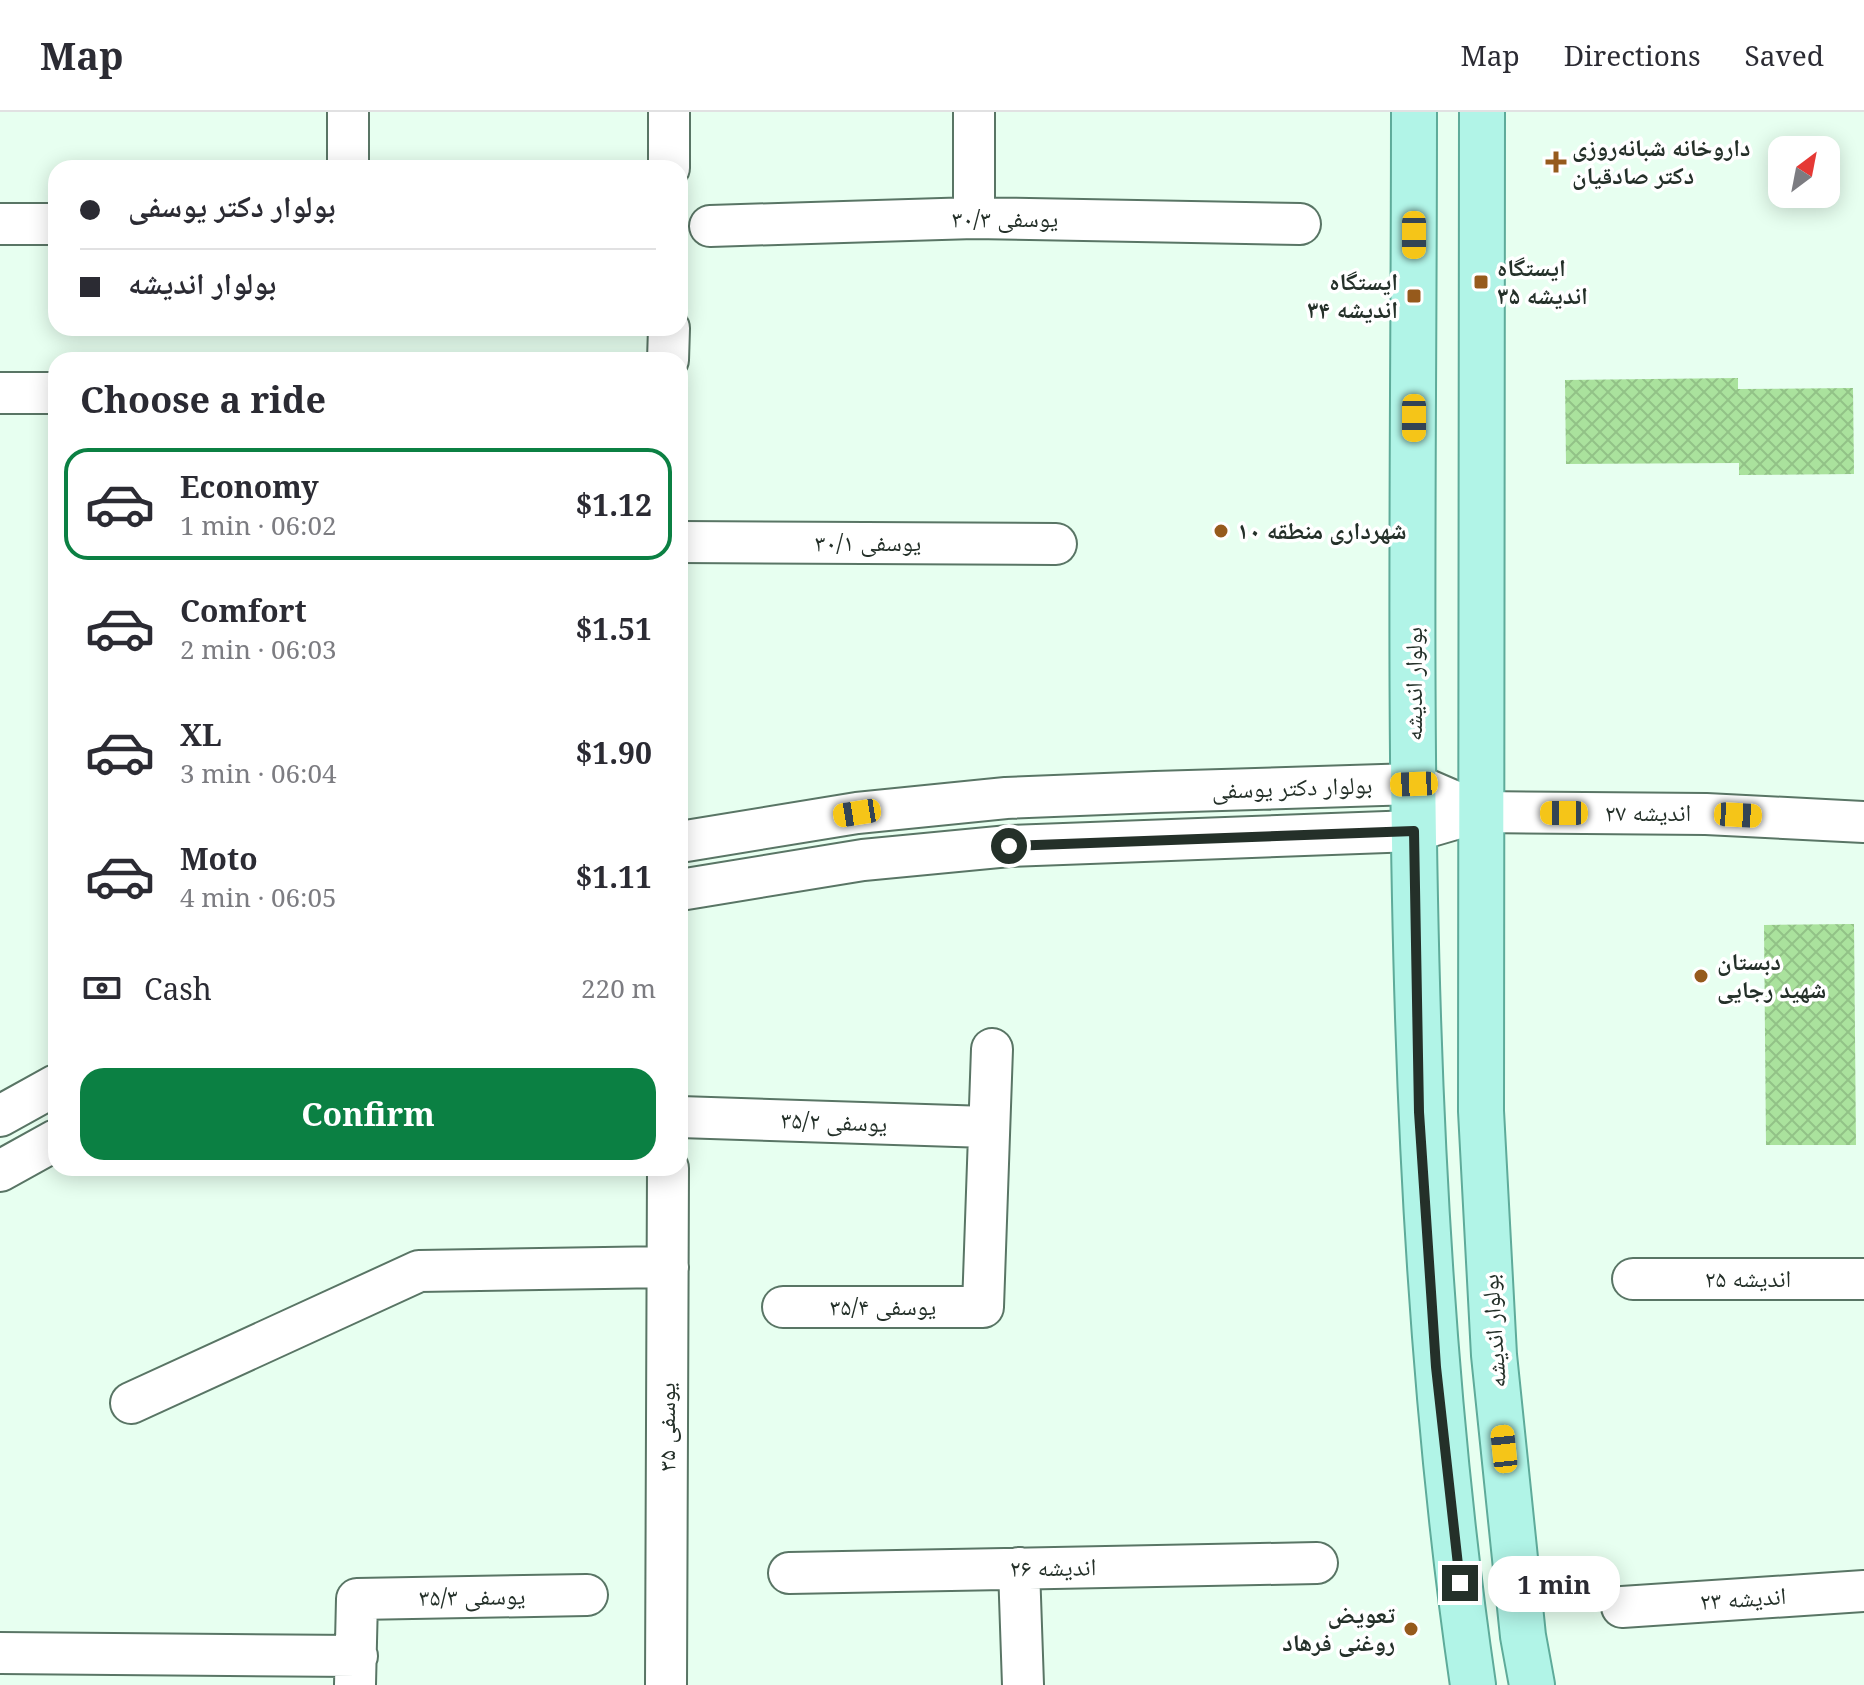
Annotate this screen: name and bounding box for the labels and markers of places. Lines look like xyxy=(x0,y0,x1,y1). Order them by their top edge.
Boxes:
place label: داروخانه شبانه‌روزی دکتر صادقیان xyxy=(1572,130,1751,191)
marker: داروخانه شبانه‌روزی دکتر صادقیان xyxy=(1547,153,1565,171)
place label: ایستگاه اندیشه ۳۵ xyxy=(1497,250,1588,311)
place label: ایستگاه اندیشه ۳۴ xyxy=(1307,264,1398,325)
marker: ایستگاه اندیشه ۳۵ xyxy=(1472,273,1490,291)
marker: ایستگاه اندیشه ۳۴ xyxy=(1405,287,1423,305)
place label: شهرداری منطقه ۱۰ xyxy=(1237,513,1407,546)
marker: شهرداری منطقه ۱۰ xyxy=(1212,522,1230,540)
place label: دبستان شهید رجایی xyxy=(1717,944,1826,1005)
marker: دبستان شهید رجایی xyxy=(1692,967,1710,985)
place label: تعویض روغنی فرهاد xyxy=(1282,1597,1396,1658)
marker: تعویض روغنی فرهاد xyxy=(1402,1620,1420,1638)

